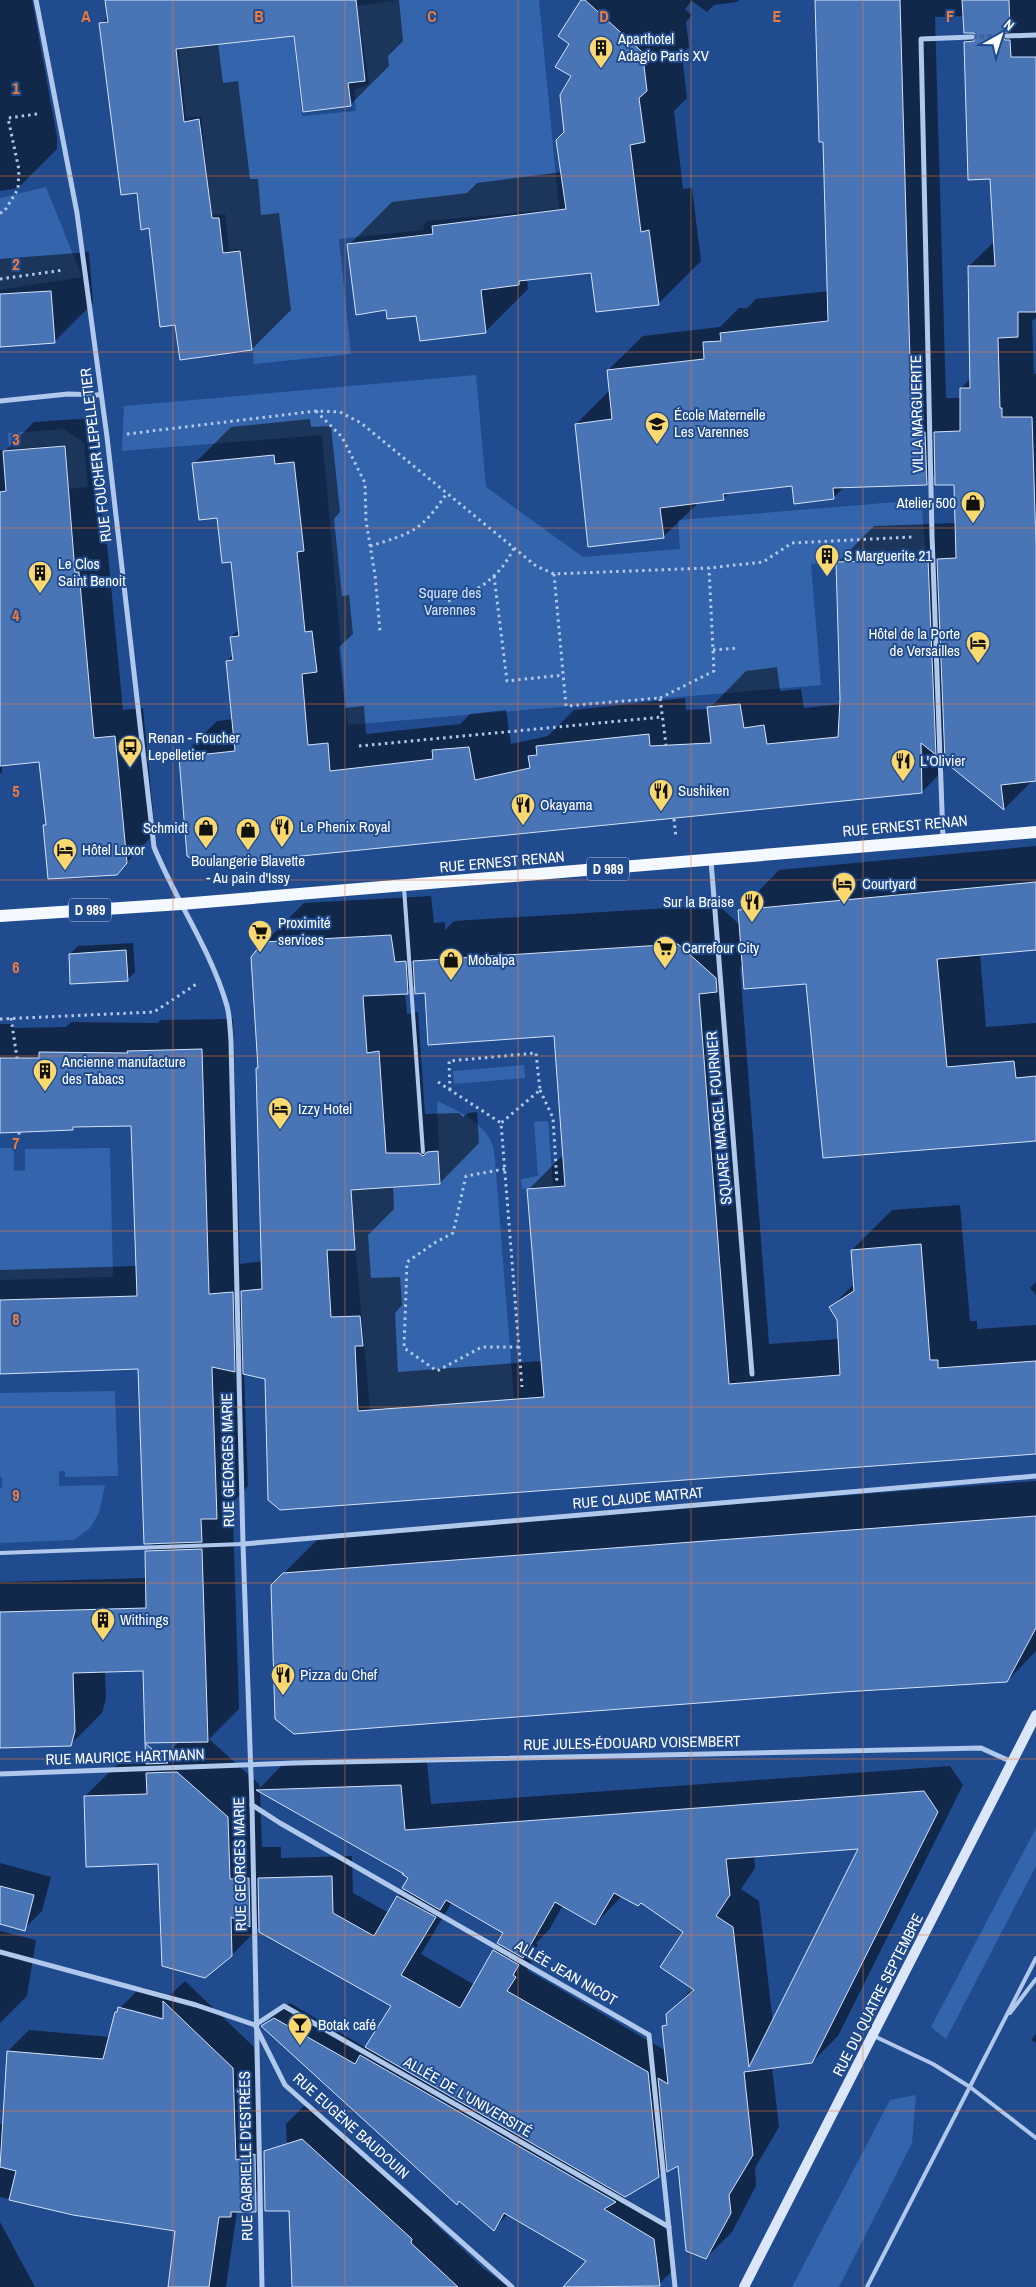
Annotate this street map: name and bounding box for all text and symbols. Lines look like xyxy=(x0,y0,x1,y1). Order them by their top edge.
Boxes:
text: A xyxy=(81,5,91,27)
text: B xyxy=(254,5,264,27)
text: C xyxy=(427,5,437,27)
text: D xyxy=(599,5,609,27)
text: E xyxy=(773,5,782,27)
text: F xyxy=(946,5,954,27)
north arrow xyxy=(976,10,1026,60)
text: N xyxy=(1000,15,1018,35)
place label: Aparthotel Adagio Paris XV xyxy=(617,28,710,66)
building icon: Aparthotel Adagio Paris XV xyxy=(588,35,614,69)
text: 1 xyxy=(12,77,20,99)
text: 2 xyxy=(12,253,20,275)
street label: VILLA MARGUERITE xyxy=(905,355,928,473)
street label: RUE FOUCHER LEPELLETIER xyxy=(74,367,117,543)
place label: École Maternelle Les Varennes xyxy=(674,404,766,442)
school or university icon: École Maternelle Les Varennes xyxy=(644,411,670,445)
text: 3 xyxy=(12,428,20,450)
shop icon: Atelier 500 xyxy=(960,490,986,524)
place label: Atelier 500 xyxy=(896,492,956,513)
building icon: S Marguerite 21 xyxy=(814,543,840,577)
place label: S Marguerite 21 xyxy=(844,545,932,566)
place label: Le Clos Saint Benoit xyxy=(58,553,126,591)
building icon: Le Clos Saint Benoit xyxy=(27,560,53,594)
park label: Square des Varennes xyxy=(419,582,481,620)
text: 4 xyxy=(12,604,20,626)
place label: Hôtel de la Porte de Versailles xyxy=(868,623,960,661)
hotel icon: Hôtel de la Porte de Versailles xyxy=(965,630,991,664)
place label: Renan - Foucher Lepelletier xyxy=(148,727,240,765)
bus stop icon: Renan - Foucher Lepelletier xyxy=(117,734,143,768)
restaurant icon: L'Olivier xyxy=(890,748,916,782)
place label: L'Olivier xyxy=(920,750,965,771)
restaurant icon: Sushiken xyxy=(648,778,674,812)
text: 5 xyxy=(12,780,20,802)
place label: Sushiken xyxy=(678,780,729,801)
restaurant icon: Okayama xyxy=(510,792,536,826)
place label: Okayama xyxy=(540,794,593,815)
street label: RUE ERNEST RENAN xyxy=(842,810,968,841)
restaurant icon: Le Phenix Royal xyxy=(269,814,295,848)
shop icon: Schmidt xyxy=(193,815,219,849)
place label: Le Phenix Royal xyxy=(300,816,390,837)
place label: Schmidt xyxy=(143,817,189,838)
shop icon: Boulangerie Blavette - Au pain d'Issy xyxy=(235,817,261,851)
hotel icon: Hôtel Luxor xyxy=(52,837,78,871)
place label: Hôtel Luxor xyxy=(82,839,145,860)
street label: RUE ERNEST RENAN xyxy=(439,846,565,877)
place label: Boulangerie Blavette - Au pain d'Issy xyxy=(191,850,305,888)
road number: D 989 xyxy=(587,858,629,881)
hotel icon: Courtyard xyxy=(831,871,857,905)
place label: Courtyard xyxy=(862,873,916,894)
restaurant icon: Sur la Braise xyxy=(739,889,765,923)
place label: Sur la Braise xyxy=(663,891,734,912)
road number: D 989 xyxy=(69,898,111,922)
place label: Proximité services xyxy=(278,912,331,950)
supermarket icon: Proximité services xyxy=(247,919,273,953)
supermarket icon: Carrefour City xyxy=(652,935,678,969)
place label: Carrefour City xyxy=(682,937,760,958)
shop icon: Mobalpa xyxy=(438,947,464,981)
place label: Mobalpa xyxy=(468,949,515,970)
text: 6 xyxy=(12,956,20,978)
street label: SQUARE MARCEL FOURNIER xyxy=(700,1030,737,1206)
place label: Ancienne manufacture des Tabacs xyxy=(61,1051,186,1089)
building icon: Ancienne manufacture des Tabacs xyxy=(32,1058,58,1092)
hotel icon: Izzy Hotel xyxy=(267,1096,293,1130)
place label: Izzy Hotel xyxy=(298,1098,352,1119)
text: 7 xyxy=(12,1132,20,1154)
text: 8 xyxy=(12,1308,20,1330)
street label: RUE GEORGES MARIE xyxy=(216,1393,239,1527)
street label: RUE CLAUDE MATRAT xyxy=(572,1481,705,1514)
text: 9 xyxy=(12,1484,20,1506)
building icon: Withings xyxy=(90,1607,116,1641)
place label: Withings xyxy=(120,1609,169,1630)
restaurant icon: Pizza du Chef xyxy=(270,1662,296,1696)
place label: Pizza du Chef xyxy=(300,1664,378,1685)
street label: RUE JULES-ÉDOUARD VOISEMBERT xyxy=(523,1730,741,1755)
street label: RUE MAURICE HARTMANN xyxy=(45,1743,205,1770)
street label: RUE GEORGES MARIE xyxy=(228,1797,251,1931)
street label: RUE DU QUATRE SEPTEMBRE xyxy=(827,1910,928,2080)
street label: ALLÉE JEAN NICOT xyxy=(510,1934,622,2011)
bar icon: Botak café xyxy=(287,2012,313,2046)
place label: Botak café xyxy=(318,2014,376,2035)
street label: ALLÉE DE L'UNIVERSITÉ xyxy=(399,2051,536,2142)
street label: RUE EUGÈNE BAUDOUIN xyxy=(289,2068,414,2184)
street label: RUE GABRIELLE D'ESTRÉES xyxy=(234,2071,257,2241)

